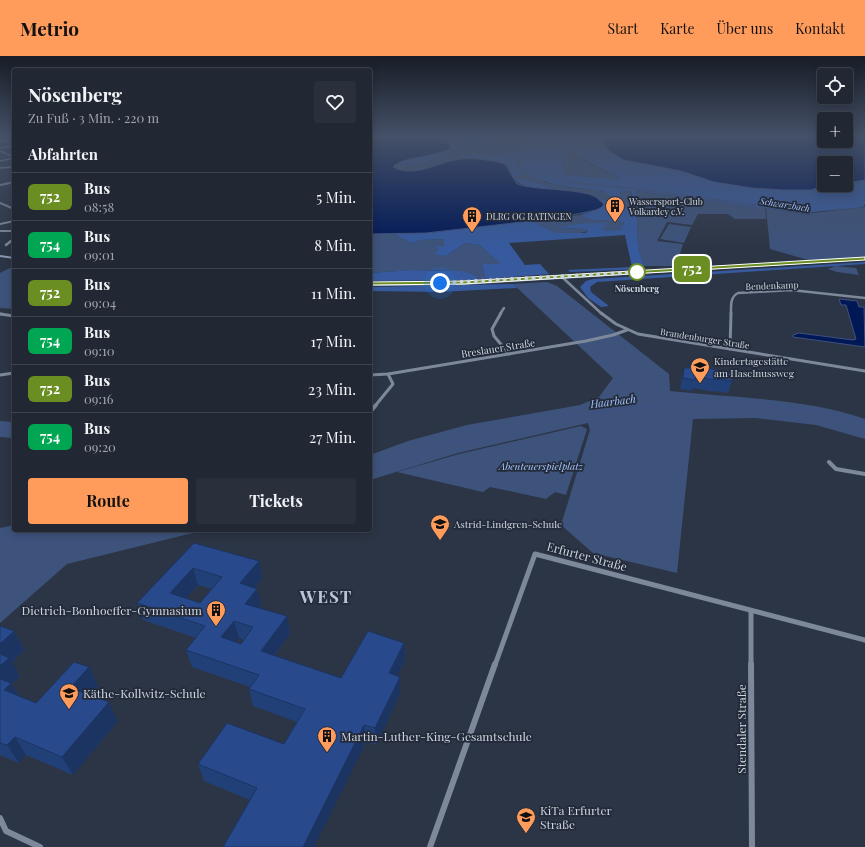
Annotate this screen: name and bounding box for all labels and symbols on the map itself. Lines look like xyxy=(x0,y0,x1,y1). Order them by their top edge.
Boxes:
water label: Schwarzbach xyxy=(758,194,811,214)
building icon: Wassersport-Club Volkardey e.V. xyxy=(604,195,626,223)
place label: Wassersport-Club Volkardey e.V. xyxy=(628,195,703,217)
building icon: DLRG OG RATINGEN xyxy=(461,205,483,233)
place label: DLRG OG RATINGEN xyxy=(486,210,572,222)
line badge: 752 xyxy=(669,256,715,282)
marker: Nösenberg xyxy=(628,263,646,281)
your location xyxy=(430,273,450,293)
street label: Bendenkamp xyxy=(745,278,799,292)
place label: Nösenberg xyxy=(615,282,659,294)
street label: Brandenburger Straße xyxy=(659,325,751,351)
street label: Breslauer Straße xyxy=(460,335,536,361)
place label: Kindertagestätte am Haselnussweg xyxy=(714,354,795,380)
school or university icon: Kindertagestätte am Haselnussweg xyxy=(689,356,711,384)
water label: Haarbach xyxy=(588,391,637,411)
park label: Abenteuerspielplatz xyxy=(498,459,584,473)
school or university icon: Astrid-Lindgren-Schule xyxy=(429,513,451,541)
place label: Astrid-Lindgren-Schule xyxy=(453,517,562,531)
street label: Erfurter Straße xyxy=(545,538,629,574)
district label: WEST xyxy=(299,585,352,607)
building icon: Dietrich-Bonhoeffer-Gymnasium xyxy=(205,599,227,627)
place label: Dietrich-Bonhoeffer-Gymnasium xyxy=(22,602,202,618)
school or university icon: Käthe-Kollwitz-Schule xyxy=(58,682,80,710)
street label: Stendaler Straße xyxy=(733,684,749,774)
place label: Käthe-Kollwitz-Schule xyxy=(83,685,206,701)
building icon: Martin-Luther-King-Gesamtschule xyxy=(316,725,338,753)
place label: Martin-Luther-King-Gesamtschule xyxy=(341,728,532,744)
place label: KiTa Erfurter Straße xyxy=(540,802,613,832)
school or university icon: KiTa Erfurter Straße xyxy=(515,806,537,834)

